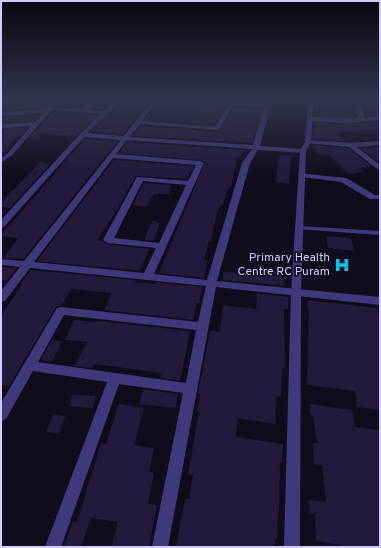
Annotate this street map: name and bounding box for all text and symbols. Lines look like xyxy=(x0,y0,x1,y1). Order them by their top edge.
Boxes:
place label: Primary Health Centre RC Puram xyxy=(238,250,330,280)
hospital icon: Primary Health Centre RC Puram xyxy=(333,256,351,274)

